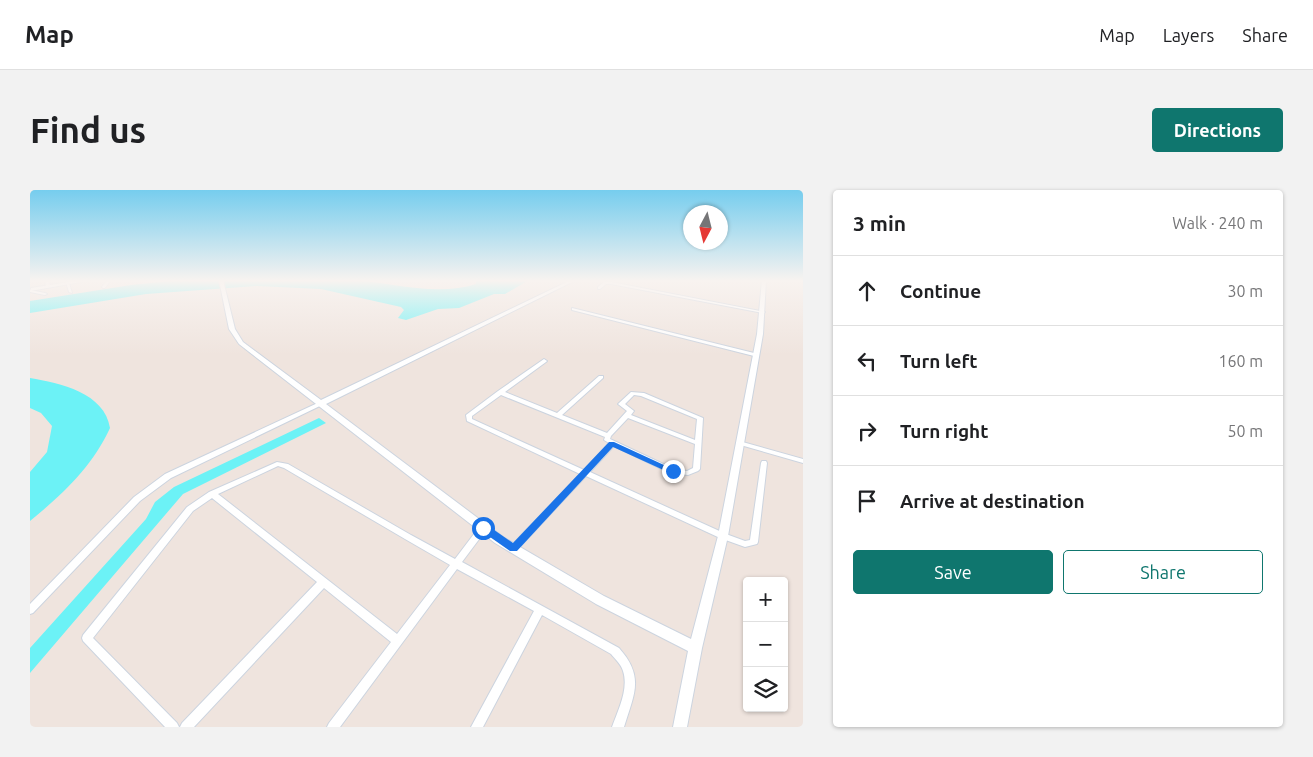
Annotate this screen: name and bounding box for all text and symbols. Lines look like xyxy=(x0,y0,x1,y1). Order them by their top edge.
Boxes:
text: Map xyxy=(25,21,74,48)
text: Map xyxy=(1099,25,1135,45)
text: Layers xyxy=(1163,25,1214,45)
text: Share xyxy=(1242,25,1288,45)
button: Directions xyxy=(1152,108,1283,152)
text: Find us xyxy=(30,110,146,150)
north arrow xyxy=(683,205,728,250)
text: 3 min xyxy=(853,211,906,235)
text: Walk · 240 m xyxy=(1172,214,1263,232)
icon: ahead xyxy=(853,277,881,305)
text: Continue xyxy=(900,280,981,302)
text: 30 m xyxy=(1227,282,1263,300)
icon: left xyxy=(853,347,881,375)
text: Turn left xyxy=(900,350,978,372)
text: 160 m xyxy=(1218,352,1263,370)
icon: right xyxy=(853,417,881,445)
text: Turn right xyxy=(900,420,988,442)
text: 50 m xyxy=(1227,422,1263,440)
route end xyxy=(662,460,685,483)
icon: arrive xyxy=(853,487,881,515)
text: Arrive at destination xyxy=(900,490,1085,512)
route start xyxy=(472,517,495,540)
button: Save xyxy=(853,550,1053,594)
button: Share xyxy=(1063,550,1263,594)
map controls xyxy=(743,577,788,712)
button: + xyxy=(743,577,788,622)
button: − xyxy=(743,622,788,667)
button: layers xyxy=(743,667,788,712)

